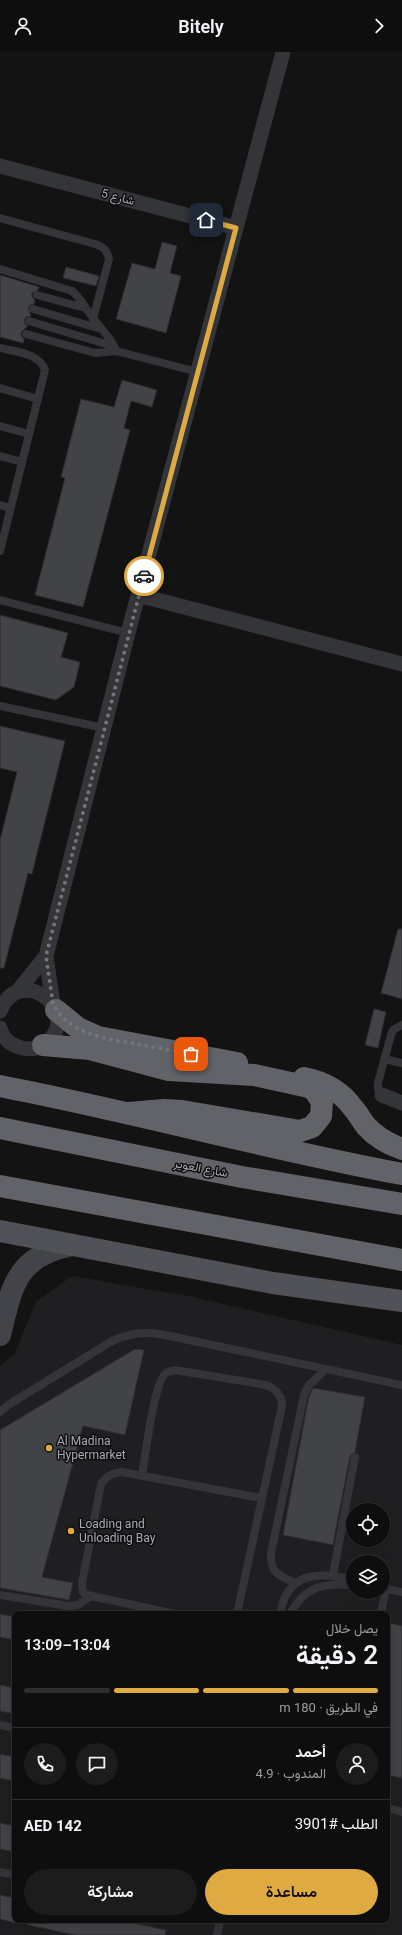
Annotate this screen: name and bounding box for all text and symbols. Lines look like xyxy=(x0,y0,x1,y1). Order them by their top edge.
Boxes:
icon: person xyxy=(12,15,34,37)
icon: forward xyxy=(368,15,390,37)
text: Bitely xyxy=(178,16,224,37)
street label: شارع 5 xyxy=(99,186,136,210)
pin xyxy=(189,203,223,237)
icon: home xyxy=(195,209,217,231)
courier xyxy=(124,556,164,596)
icon: car xyxy=(133,565,155,587)
pin xyxy=(174,1037,208,1071)
icon: bag xyxy=(180,1043,202,1065)
street label: شارع العوير xyxy=(172,1156,229,1182)
place label: Al Madina Hypermarket xyxy=(57,1434,126,1462)
marker: Al Madina Hypermarket xyxy=(44,1443,54,1453)
map controls xyxy=(346,1503,390,1599)
button: locate xyxy=(346,1503,390,1547)
place label: Loading and Unloading Bay xyxy=(79,1517,156,1545)
marker: Loading and Unloading Bay xyxy=(66,1526,76,1536)
button: layers xyxy=(346,1555,390,1599)
text: يصل خلال xyxy=(326,1621,378,1636)
text: 13:04–13:09 xyxy=(24,1636,110,1654)
text: 2 دقيقة xyxy=(296,1640,378,1670)
text: في الطريق · 180 m xyxy=(279,1700,378,1715)
button: phone xyxy=(24,1743,66,1785)
button: chat xyxy=(76,1743,118,1785)
text: أحمد xyxy=(295,1743,326,1761)
button: person xyxy=(336,1743,378,1785)
text: المندوب · 4.9 xyxy=(255,1766,326,1781)
text: الطلب #3901 xyxy=(295,1815,378,1833)
text: AED 142 xyxy=(24,1817,82,1835)
button: مشاركة xyxy=(24,1869,197,1915)
button: مساعدة xyxy=(205,1869,378,1915)

